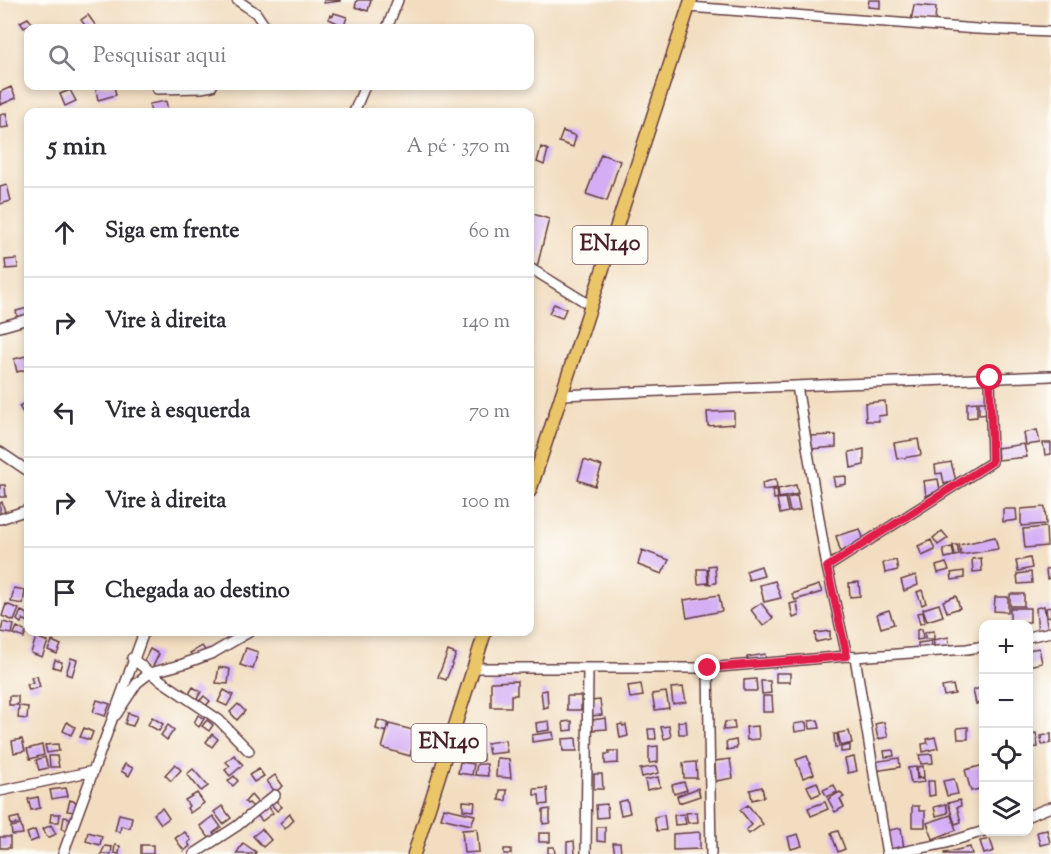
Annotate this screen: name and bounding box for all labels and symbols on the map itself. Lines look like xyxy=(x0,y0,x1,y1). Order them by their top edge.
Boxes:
road number: EN140 xyxy=(572,226,648,264)
route start xyxy=(976,364,1002,390)
route end xyxy=(694,654,720,680)
road number: EN140 xyxy=(412,724,486,762)

